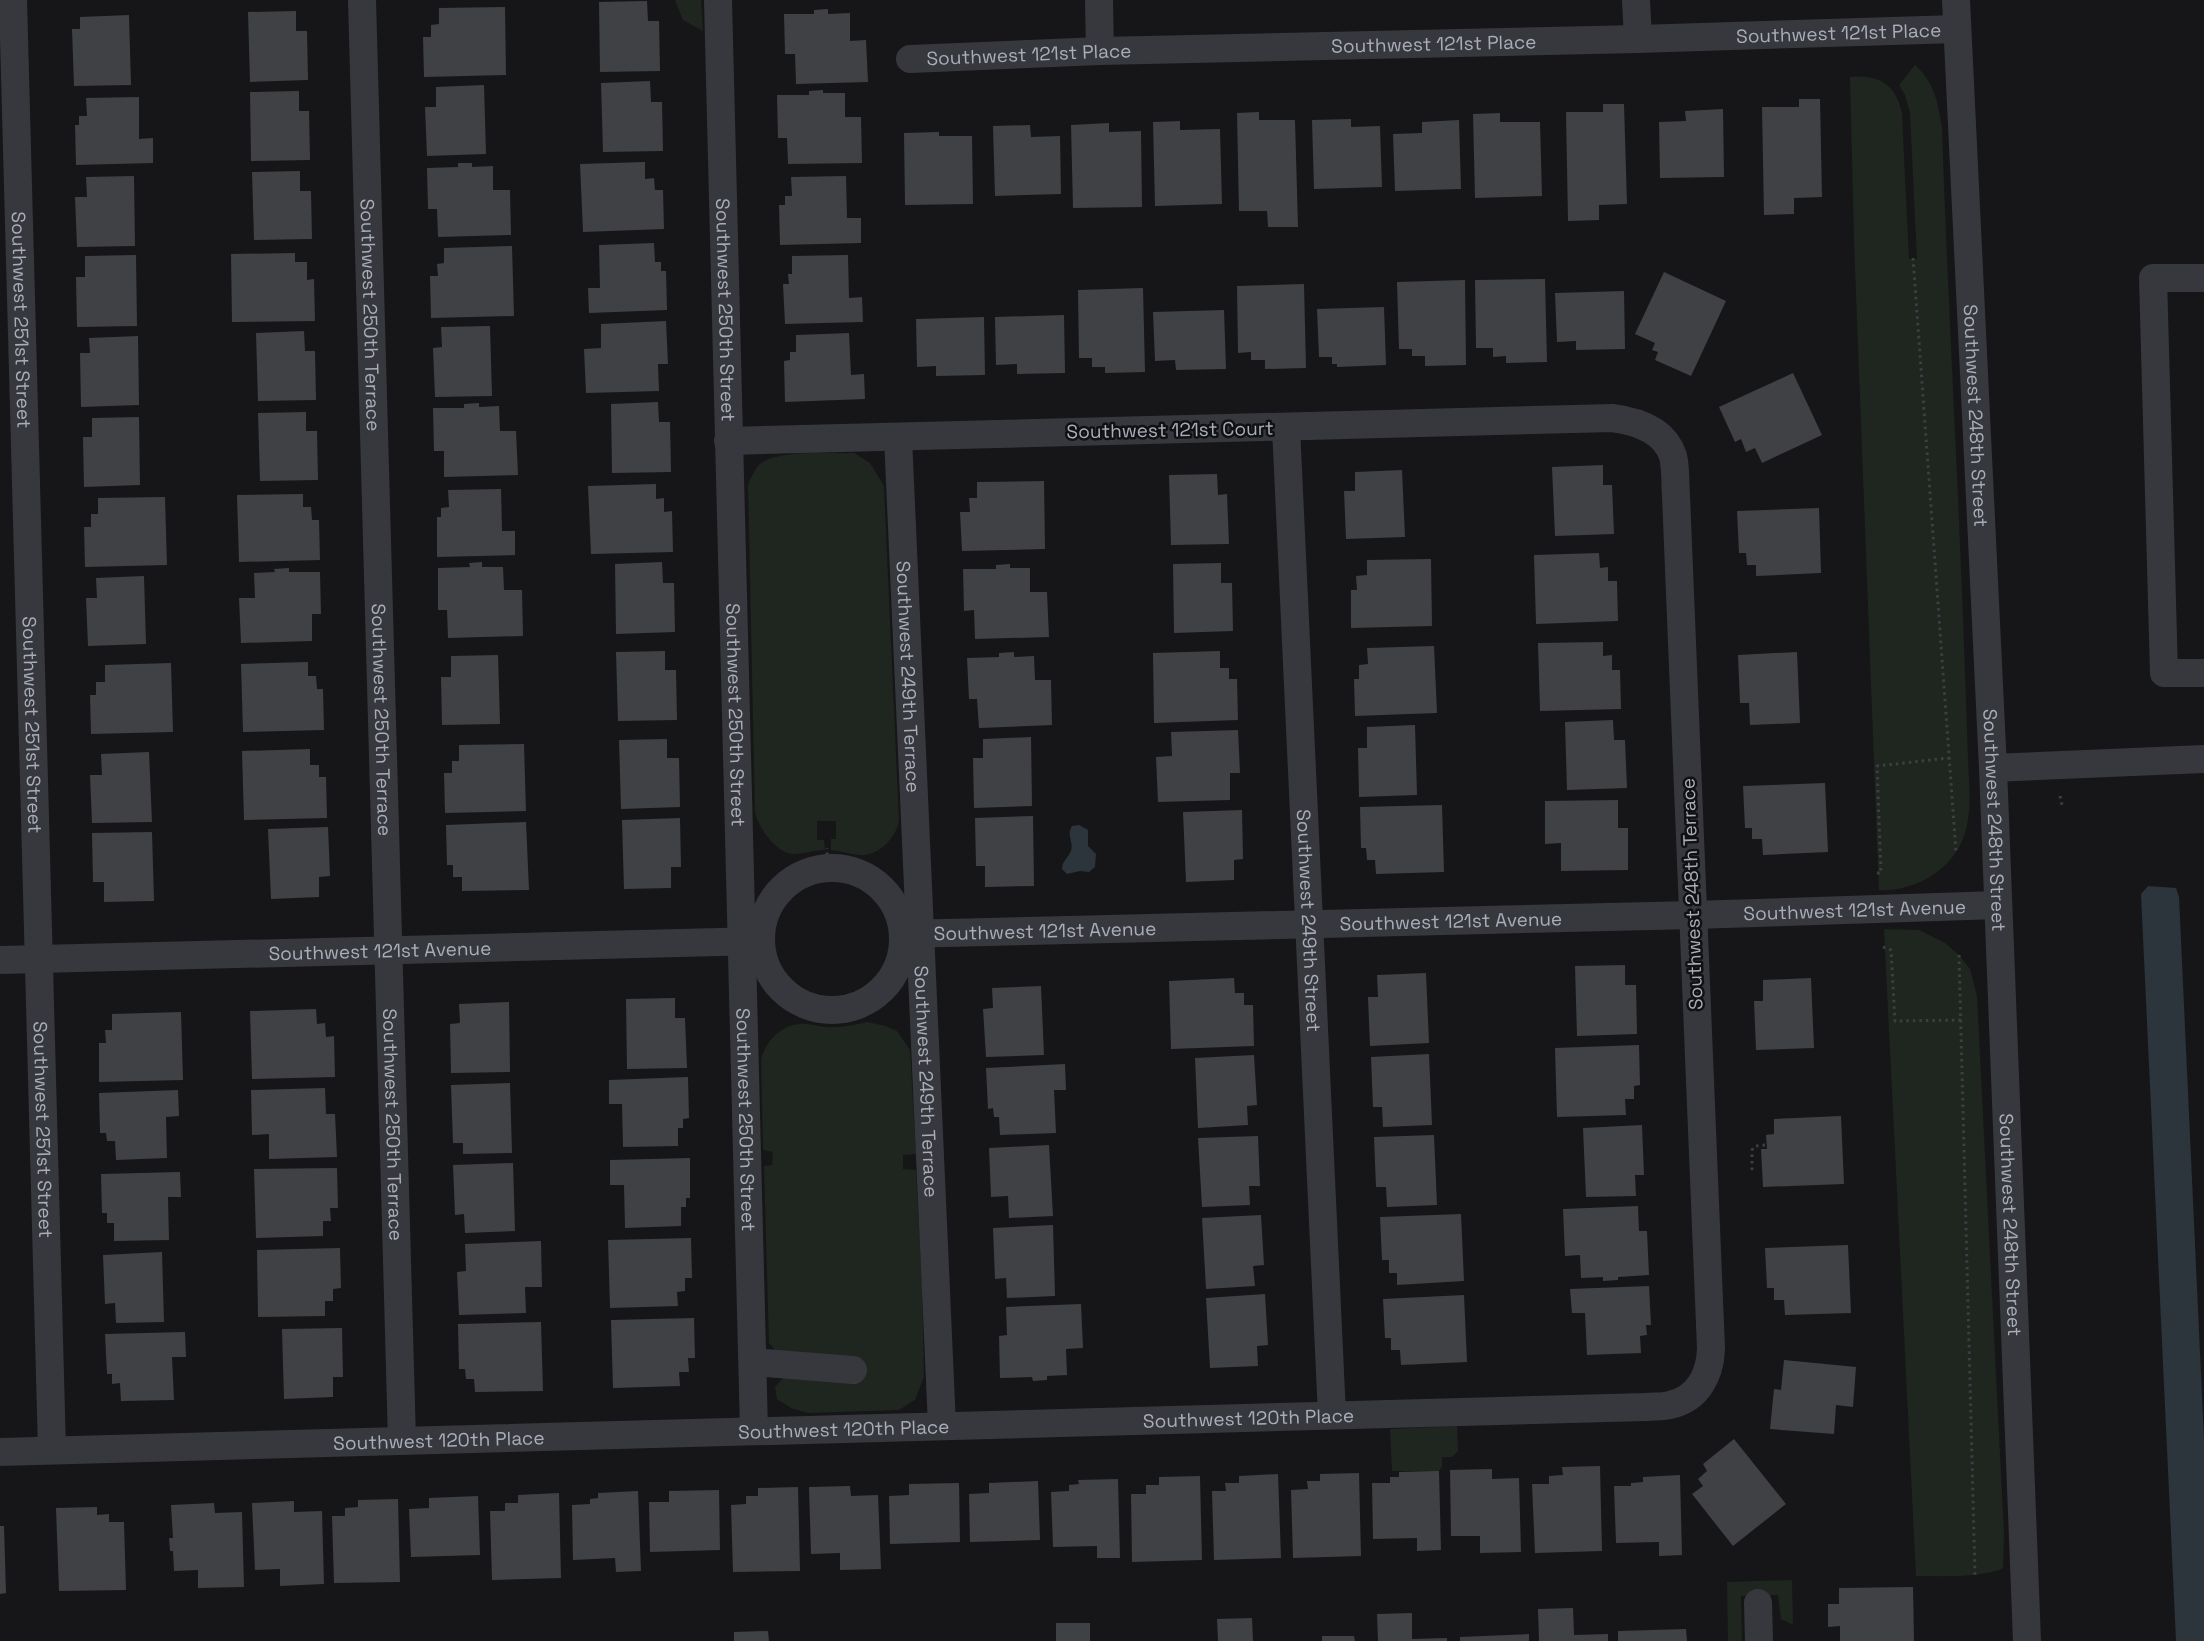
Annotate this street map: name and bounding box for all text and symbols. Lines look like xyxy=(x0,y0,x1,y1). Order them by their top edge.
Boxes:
street label: Southwest 121st Place xyxy=(1736,17,1942,48)
street label: Southwest 121st Place xyxy=(1331,29,1537,58)
street label: Southwest 121st Place xyxy=(926,38,1132,71)
street label: Southwest 250th Terrace xyxy=(355,198,386,432)
street label: Southwest 250th Street xyxy=(710,198,741,422)
street label: Southwest 251st Street xyxy=(6,211,37,429)
street label: Southwest 248th Street xyxy=(1958,303,1994,528)
street label: Southwest 121st Court xyxy=(1066,416,1274,444)
street label: Southwest 249th Terrace xyxy=(891,560,926,793)
street label: Southwest 250th Terrace xyxy=(366,603,398,836)
street label: Southwest 250th Street xyxy=(721,603,751,827)
street label: Southwest 251st Street xyxy=(17,616,48,834)
street label: Southwest 248th Street xyxy=(1978,708,2012,932)
street label: Southwest 248th Terrace xyxy=(1675,778,1709,1010)
street label: Southwest 249th Street xyxy=(1291,809,1327,1032)
street label: Southwest 121st Avenue xyxy=(1743,894,1966,926)
street label: Southwest 121st Avenue xyxy=(1339,906,1563,936)
street label: Southwest 121st Avenue xyxy=(933,915,1157,946)
street label: Southwest 121st Avenue xyxy=(268,935,492,966)
street label: Southwest 249th Terrace xyxy=(909,965,944,1198)
street label: Southwest 250th Terrace xyxy=(377,1008,409,1241)
street label: Southwest 250th Street xyxy=(731,1008,761,1232)
street label: Southwest 251st Street xyxy=(28,1021,59,1238)
street label: Southwest 248th Street xyxy=(1994,1113,2028,1337)
street label: Southwest 120th Place xyxy=(1143,1402,1355,1433)
street label: Southwest 120th Place xyxy=(738,1414,950,1444)
street label: Southwest 120th Place xyxy=(333,1425,545,1455)

